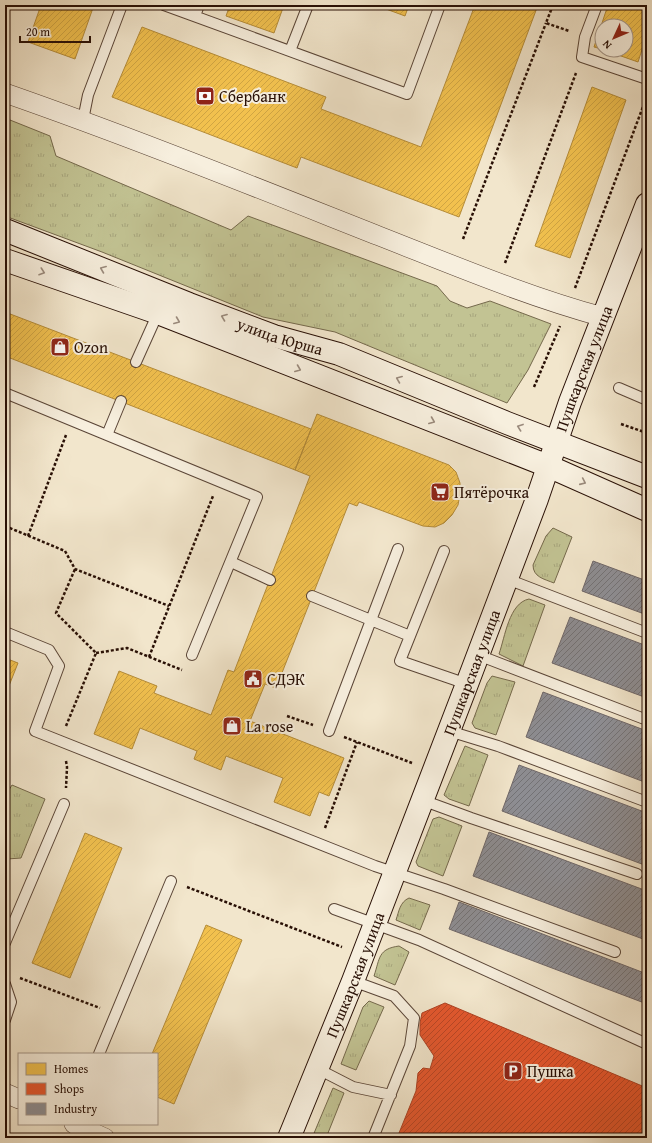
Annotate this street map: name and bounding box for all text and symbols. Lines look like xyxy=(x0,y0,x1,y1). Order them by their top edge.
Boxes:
scale bar xyxy=(20,18,90,44)
north arrow xyxy=(594,18,634,58)
text: 20 m xyxy=(26,23,50,40)
text: N xyxy=(598,36,615,53)
place label: Сбербанк xyxy=(219,84,286,108)
bank icon: Сбербанк xyxy=(194,85,216,107)
one-way arrow xyxy=(100,266,107,274)
one-way arrow xyxy=(38,268,45,276)
street label: Пушкарская улица xyxy=(549,302,619,435)
street label: улица Юрша xyxy=(233,311,326,361)
one-way arrow xyxy=(221,314,228,322)
one-way arrow xyxy=(174,316,181,324)
place label: Ozon xyxy=(74,335,108,359)
shop icon: Ozon xyxy=(49,336,71,358)
one-way arrow xyxy=(295,364,302,372)
one-way arrow xyxy=(396,376,404,384)
one-way arrow xyxy=(429,417,436,425)
one-way arrow xyxy=(517,424,524,432)
one-way arrow xyxy=(579,477,587,485)
place label: Пятёрочка xyxy=(454,480,529,504)
supermarket icon: Пятёрочка xyxy=(429,481,451,503)
street label: Пушкарская улица xyxy=(436,606,506,739)
place label: СДЭК xyxy=(267,667,305,691)
public building icon: СДЭК xyxy=(242,668,264,690)
place label: La rose xyxy=(246,714,293,738)
shop icon: La rose xyxy=(221,715,243,737)
street label: Пушкарская улица xyxy=(319,908,391,1041)
legend xyxy=(18,1053,158,1125)
place label: Пушка xyxy=(527,1059,574,1083)
text: Homes xyxy=(54,1060,89,1077)
parking icon: Пушка xyxy=(502,1060,524,1082)
text: Shops xyxy=(54,1080,84,1097)
text: Industry xyxy=(54,1100,97,1117)

